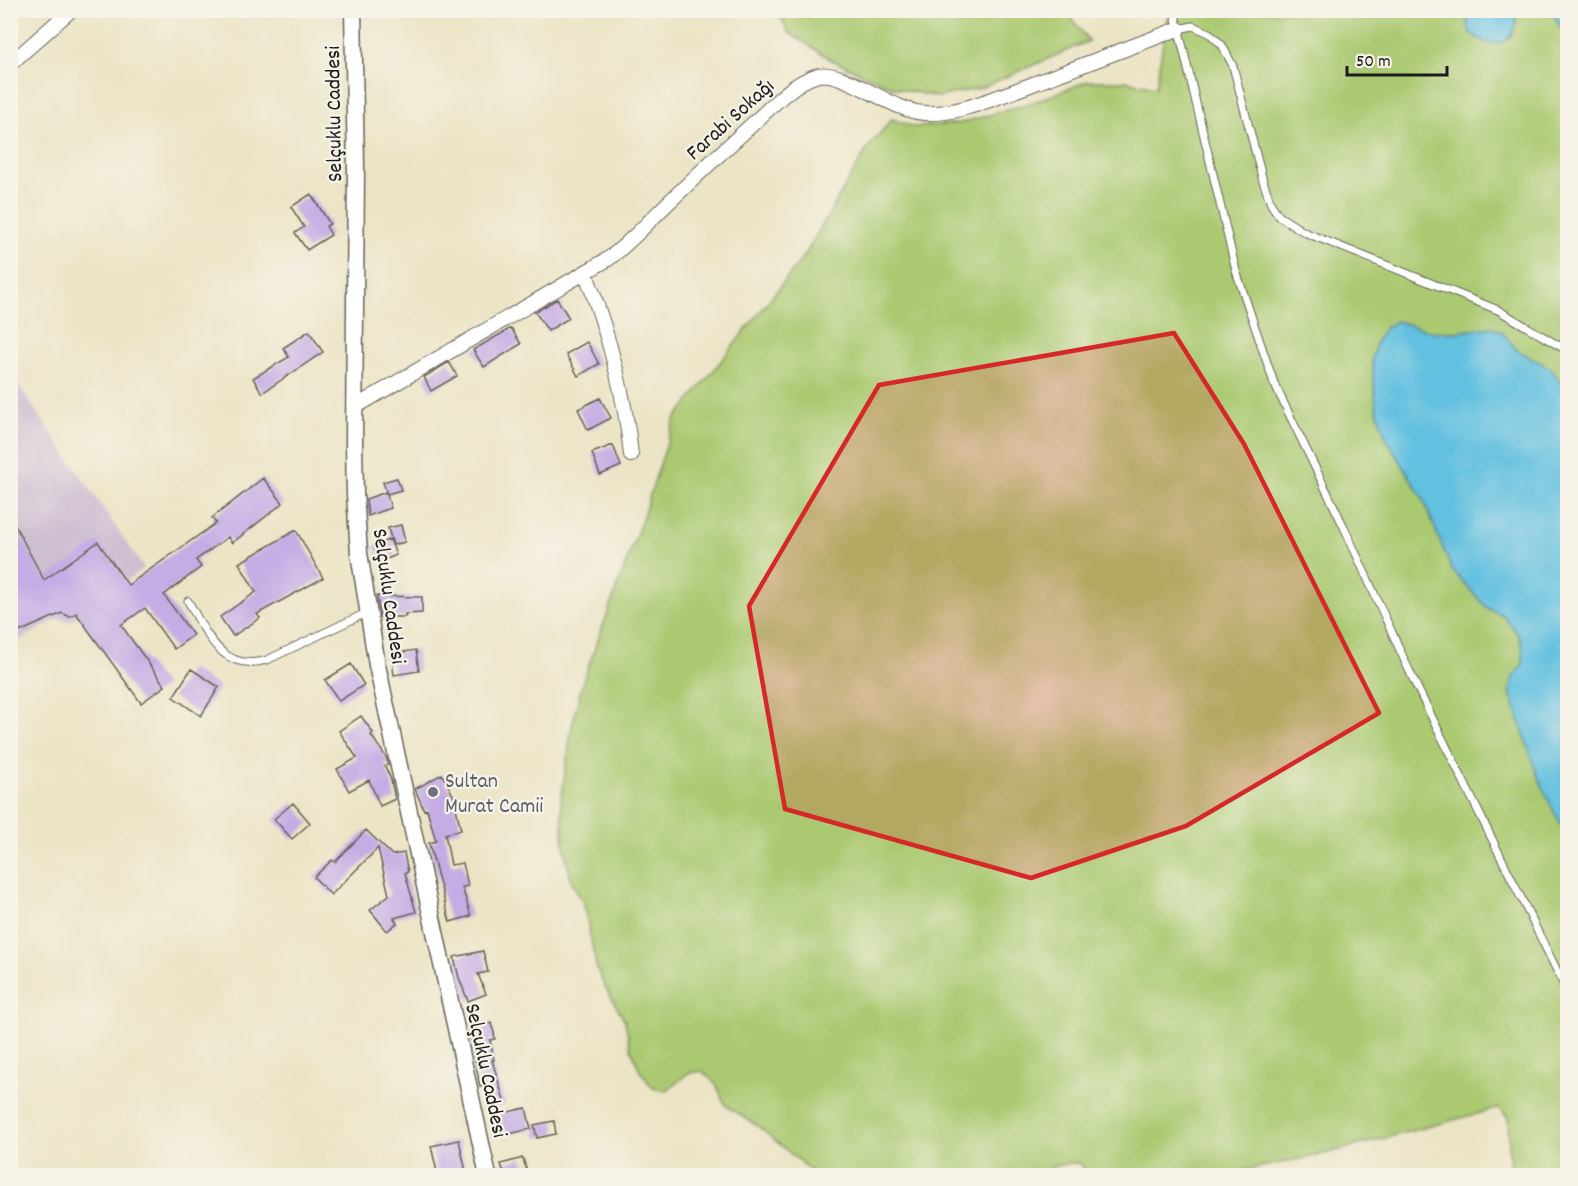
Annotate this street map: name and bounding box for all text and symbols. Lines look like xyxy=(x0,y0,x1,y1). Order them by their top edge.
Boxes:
scale bar xyxy=(1347,39,1448,77)
street label: Selçuklu Caddesi xyxy=(319,45,352,182)
text: 50 m xyxy=(1356,50,1391,75)
street label: Farabi Sokağı xyxy=(680,72,782,169)
street label: Selçuklu Caddesi xyxy=(363,527,412,666)
place label: Sultan Murat Camii xyxy=(445,767,543,823)
marker: Sultan Murat Camii xyxy=(426,785,440,799)
street label: Selçuklu Caddesi xyxy=(455,1001,514,1141)

